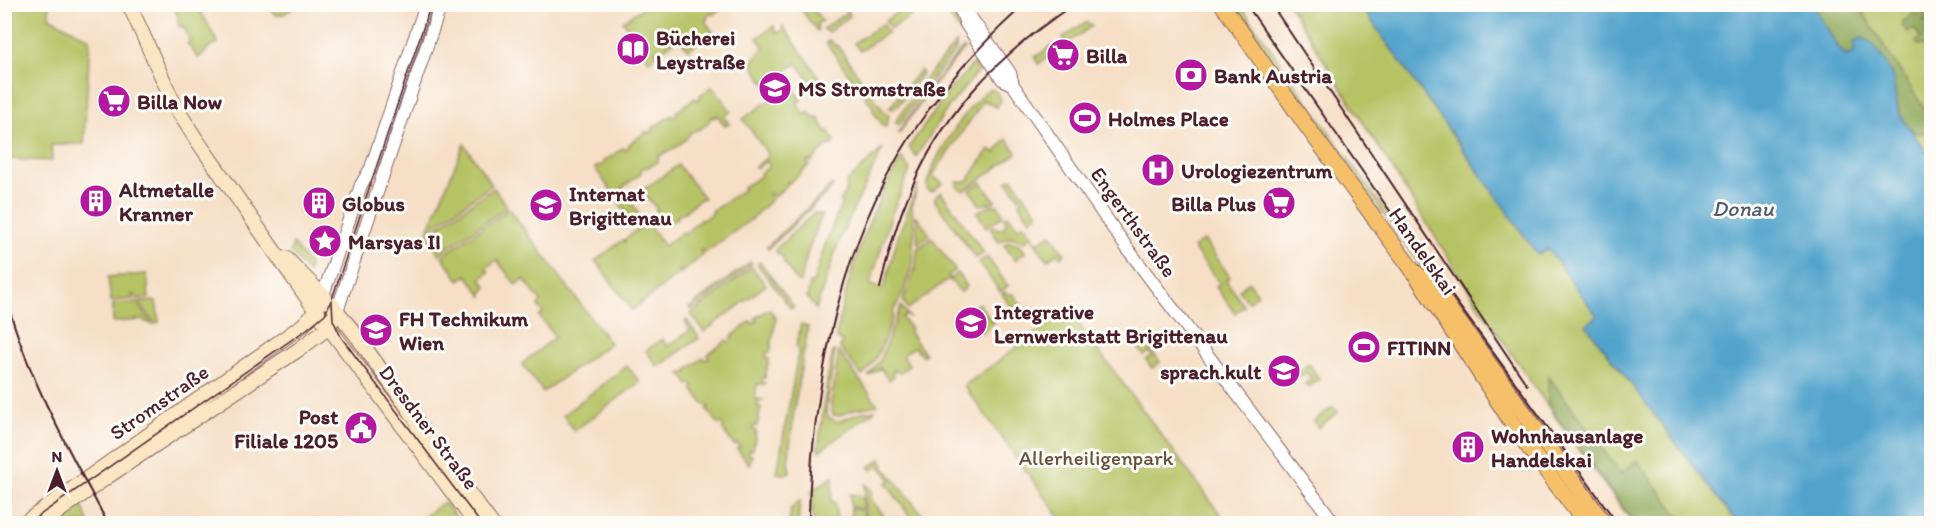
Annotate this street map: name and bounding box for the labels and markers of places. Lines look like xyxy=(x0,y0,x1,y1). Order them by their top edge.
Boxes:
place label: Bücherei Leystraße xyxy=(656,25,745,75)
library icon: Bücherei Leystraße xyxy=(615,31,651,67)
supermarket icon: Billa xyxy=(1045,37,1081,73)
place label: Billa xyxy=(1086,43,1128,68)
bank icon: Bank Austria xyxy=(1173,57,1209,93)
place label: Bank Austria xyxy=(1214,63,1333,88)
school or university icon: MS Stromstraße xyxy=(757,70,793,106)
place label: MS Stromstraße xyxy=(798,76,946,101)
supermarket icon: Billa Now xyxy=(96,83,132,119)
place label: Billa Now xyxy=(137,89,223,114)
sports icon: Holmes Place xyxy=(1067,100,1103,136)
place label: Holmes Place xyxy=(1108,106,1229,131)
hospital icon: Urologiezentrum xyxy=(1140,152,1176,188)
place label: Urologiezentrum xyxy=(1181,158,1333,184)
place label: Altmetalle Kranner xyxy=(118,177,214,226)
place label: Internat Brigittenau xyxy=(569,181,672,231)
building icon: Altmetalle Kranner xyxy=(78,183,114,219)
building icon: Globus xyxy=(301,185,337,221)
supermarket icon: Billa Plus xyxy=(1261,185,1297,221)
school or university icon: Internat Brigittenau xyxy=(528,187,564,223)
place label: Globus xyxy=(342,191,405,216)
place label: Billa Plus xyxy=(1171,191,1256,216)
place icon: Marsyas II xyxy=(307,223,343,259)
place label: Marsyas II xyxy=(348,229,441,255)
place label: Integrative Lernwerkstatt Brigittenau xyxy=(994,299,1228,349)
school or university icon: Integrative Lernwerkstatt Brigittenau xyxy=(953,305,989,341)
place label: FH Technikum Wien xyxy=(399,306,529,355)
school or university icon: FH Technikum Wien xyxy=(358,312,394,348)
sports icon: FITINN xyxy=(1346,329,1382,365)
place label: FITINN xyxy=(1387,335,1451,360)
school or university icon: sprach.kult xyxy=(1266,353,1302,389)
place label: sprach.kult xyxy=(1160,359,1261,385)
place label: Post Filiale 1205 xyxy=(234,404,338,453)
public building icon: Post Filiale 1205 xyxy=(343,410,379,446)
place label: Wohnhausanlage Handelskai xyxy=(1491,423,1643,472)
building icon: Wohnhausanlage Handelskai xyxy=(1450,429,1486,465)

